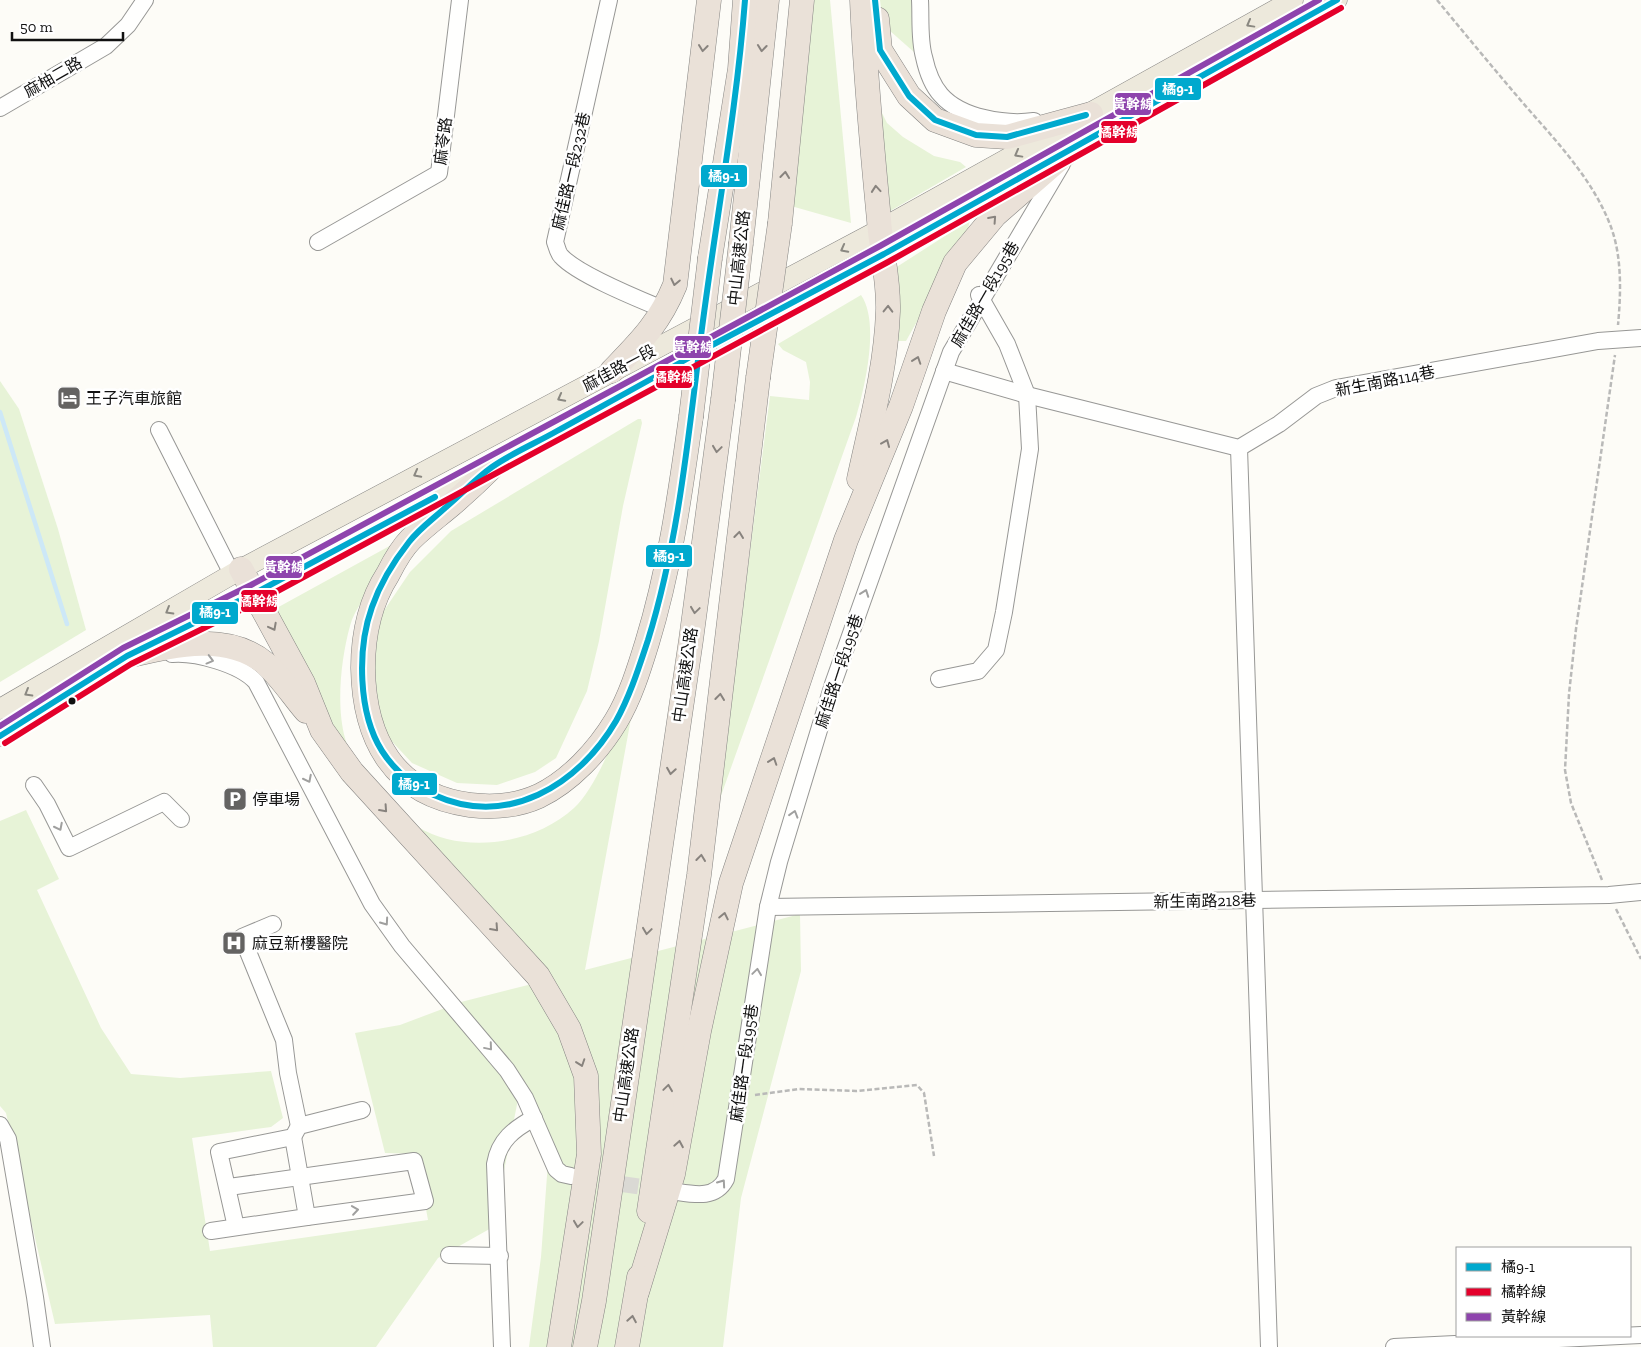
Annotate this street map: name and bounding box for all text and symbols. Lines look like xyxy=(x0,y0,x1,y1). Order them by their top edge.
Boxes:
scale bar xyxy=(12,10,124,42)
text: 50 m xyxy=(20,18,53,36)
one-way arrow xyxy=(1247,18,1256,28)
one-way arrow xyxy=(698,45,709,53)
one-way arrow xyxy=(757,45,768,53)
street label: 麻柚二路 xyxy=(21,53,85,101)
line badge: 橘9-1 xyxy=(1154,77,1202,101)
text: 橘9-1 xyxy=(1162,81,1194,98)
line badge: 黃幹線 xyxy=(1114,92,1152,116)
text: 黃幹線 xyxy=(1112,96,1154,113)
street label: 麻佳路一段232巷 xyxy=(548,110,594,232)
street label: 麻苓路 xyxy=(431,116,455,166)
line badge: 橘幹線 xyxy=(1100,120,1138,144)
text: 橘幹線 xyxy=(1098,124,1140,141)
one-way arrow xyxy=(1014,148,1023,158)
line badge: 橘9-1 xyxy=(700,164,748,188)
text: 橘9-1 xyxy=(708,168,740,185)
one-way arrow xyxy=(779,170,790,178)
one-way arrow xyxy=(870,184,881,192)
street label: 中山高速公路 xyxy=(725,209,753,307)
one-way arrow xyxy=(987,215,996,224)
street label: 麻佳路一段195巷 xyxy=(947,238,1023,350)
one-way arrow xyxy=(840,243,849,253)
one-way arrow xyxy=(670,277,681,286)
one-way arrow xyxy=(883,305,893,312)
line badge: 黃幹線 xyxy=(674,335,712,359)
text: 黃幹線 xyxy=(672,339,714,356)
street label: 麻佳路一段 xyxy=(579,341,659,395)
one-way arrow xyxy=(911,356,921,365)
street label: 新生南路114巷 xyxy=(1334,362,1436,400)
line badge: 橘幹線 xyxy=(655,365,693,389)
text: 橘幹線 xyxy=(653,369,695,386)
hotel icon: 王子汽車旅館 xyxy=(56,385,82,411)
place label: 王子汽車旅館 xyxy=(86,389,182,408)
one-way arrow xyxy=(557,392,566,402)
one-way arrow xyxy=(880,440,890,448)
one-way arrow xyxy=(712,445,723,453)
one-way arrow xyxy=(414,468,423,478)
one-way arrow xyxy=(733,531,744,539)
line badge: 橘9-1 xyxy=(645,544,693,568)
text: 橘9-1 xyxy=(653,548,685,565)
line badge: 黃幹線 xyxy=(265,555,303,579)
text: 黃幹線 xyxy=(263,559,305,576)
line badge: 橘幹線 xyxy=(240,589,278,613)
one-way arrow xyxy=(860,589,870,598)
text: 橘幹線 xyxy=(238,593,280,610)
line badge: 橘9-1 xyxy=(191,601,239,625)
text: 橘9-1 xyxy=(199,604,231,621)
one-way arrow xyxy=(165,605,174,615)
one-way arrow xyxy=(690,606,701,614)
street label: 麻佳路一段195巷 xyxy=(812,612,866,730)
one-way arrow xyxy=(267,622,277,631)
street label: 中山高速公路 xyxy=(669,626,701,724)
one-way arrow xyxy=(206,654,215,665)
one-way arrow xyxy=(25,687,34,697)
one-way arrow xyxy=(714,692,725,700)
unlabelled marker xyxy=(67,696,77,706)
one-way arrow xyxy=(767,758,777,766)
one-way arrow xyxy=(667,766,677,775)
line badge: 橘9-1 xyxy=(391,772,438,796)
one-way arrow xyxy=(302,774,312,783)
text: 橘9-1 xyxy=(398,776,430,793)
parking icon: 停車場 xyxy=(222,786,248,812)
place label: 停車場 xyxy=(252,790,300,809)
one-way arrow xyxy=(378,803,387,812)
one-way arrow xyxy=(788,811,798,819)
one-way arrow xyxy=(53,822,63,831)
one-way arrow xyxy=(695,854,706,862)
street label: 新生南路218巷 xyxy=(1153,891,1257,911)
one-way arrow xyxy=(718,912,729,921)
one-way arrow xyxy=(379,917,388,926)
one-way arrow xyxy=(489,922,498,931)
one-way arrow xyxy=(643,927,653,936)
hospital icon: 麻豆新樓醫院 xyxy=(221,930,247,956)
place label: 麻豆新樓醫院 xyxy=(252,934,348,953)
one-way arrow xyxy=(751,968,762,976)
street label: 麻佳路一段195巷 xyxy=(726,1003,762,1123)
street label: 中山高速公路 xyxy=(610,1026,642,1124)
one-way arrow xyxy=(483,1041,491,1050)
one-way arrow xyxy=(575,1058,585,1067)
one-way arrow xyxy=(662,1084,672,1092)
one-way arrow xyxy=(673,1140,683,1148)
one-way arrow xyxy=(716,1179,725,1189)
one-way arrow xyxy=(351,1206,359,1216)
one-way arrow xyxy=(573,1220,584,1228)
legend xyxy=(1456,1247,1631,1337)
text: 橘9-1 xyxy=(1501,1258,1535,1276)
text: 橘幹線 xyxy=(1501,1283,1546,1301)
text: 黃幹線 xyxy=(1501,1308,1546,1326)
one-way arrow xyxy=(627,1315,637,1324)

